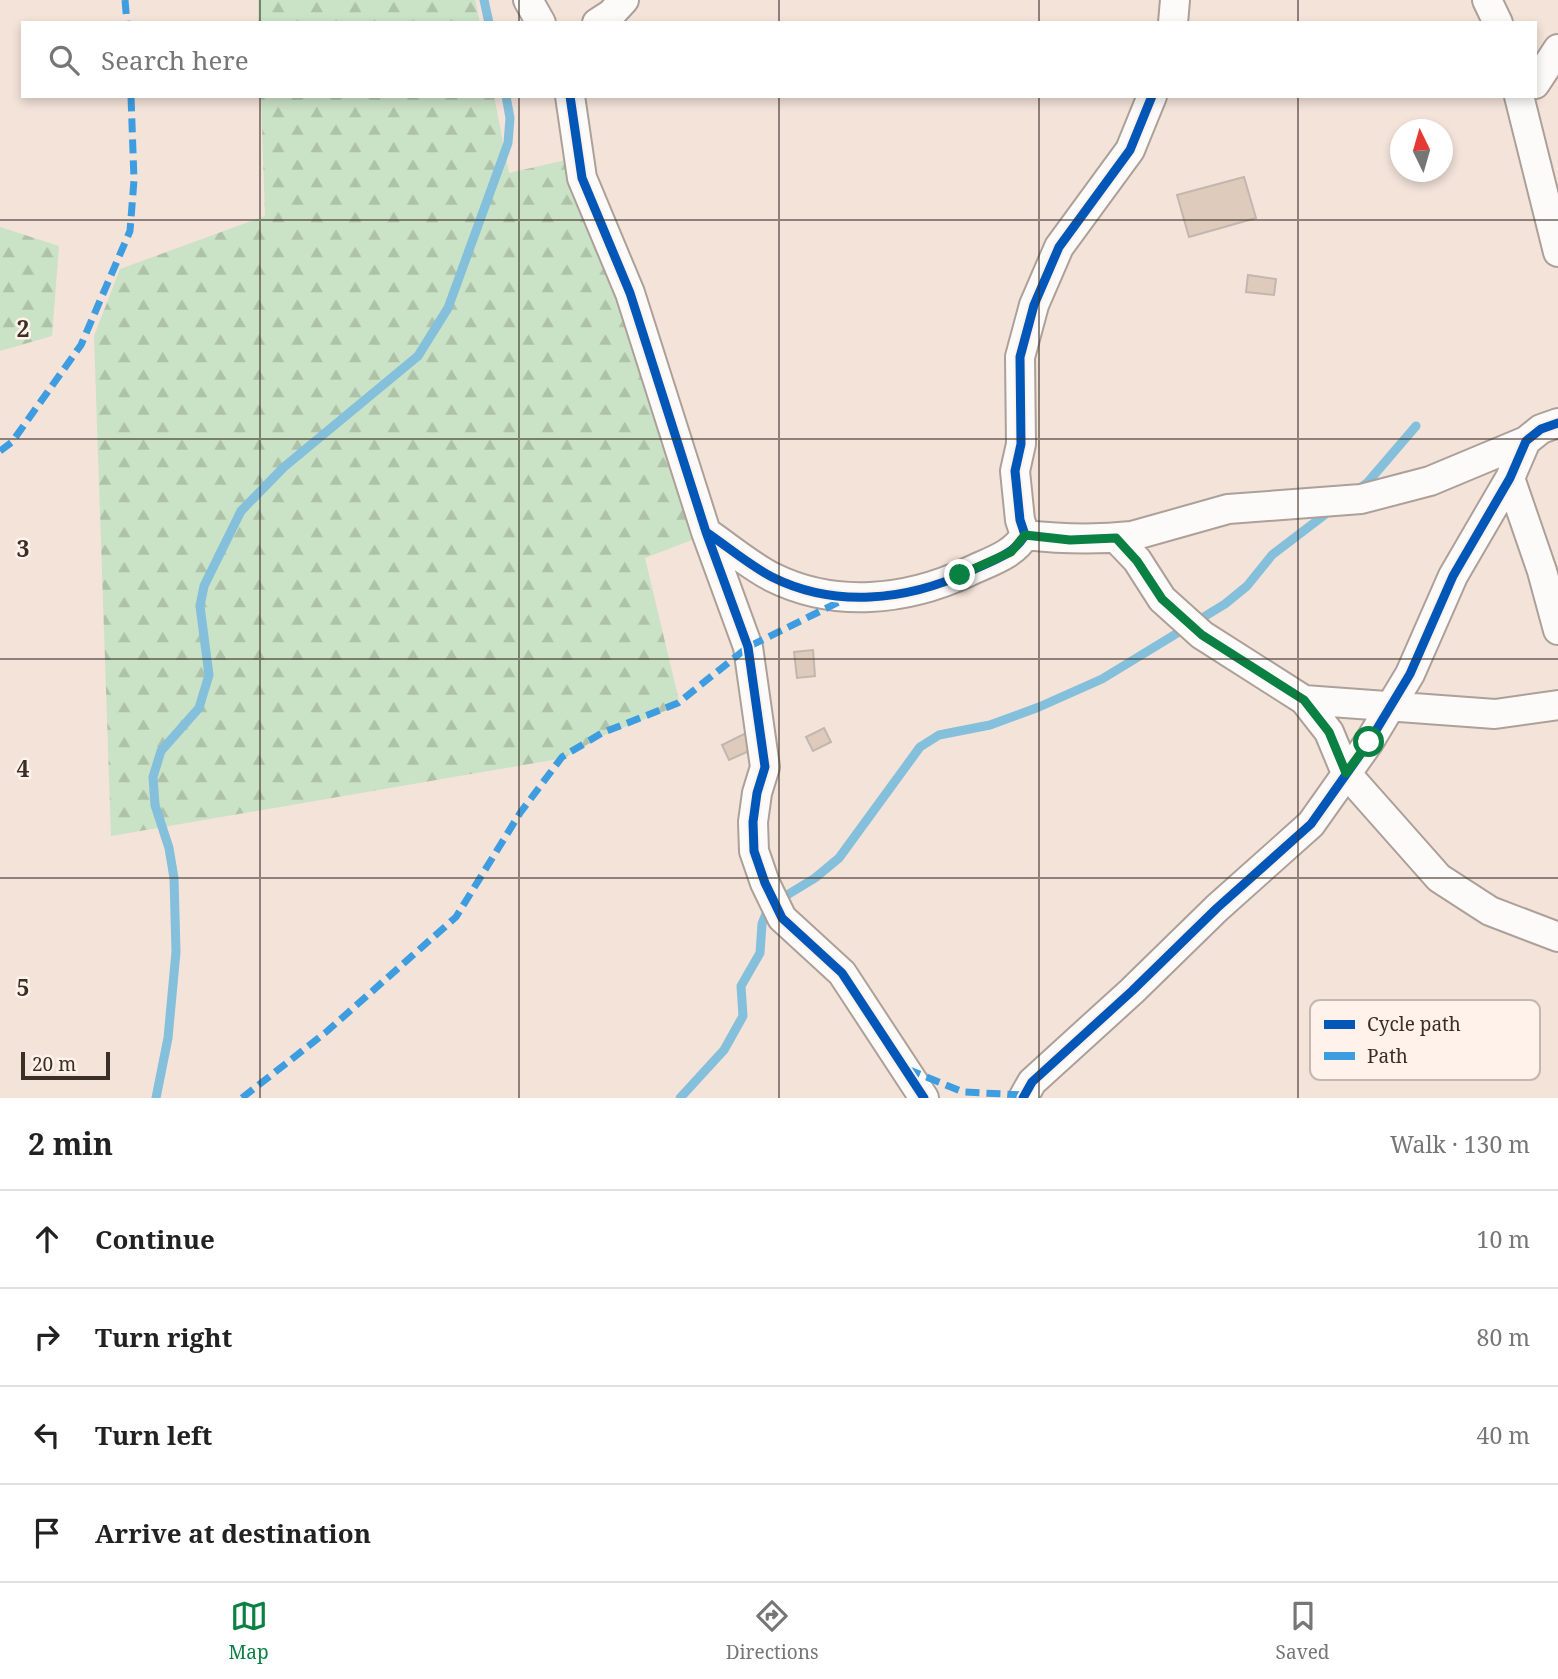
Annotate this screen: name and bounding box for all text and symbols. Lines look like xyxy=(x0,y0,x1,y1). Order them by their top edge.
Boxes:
search box xyxy=(21,21,1537,98)
icon: search xyxy=(45,41,83,79)
text: Search here xyxy=(101,42,249,78)
north arrow xyxy=(1390,119,1453,182)
text: 2 xyxy=(17,312,30,344)
text: 3 xyxy=(17,532,30,564)
route end xyxy=(944,559,975,590)
route start xyxy=(1353,726,1384,757)
text: 4 xyxy=(17,752,30,784)
text: 5 xyxy=(17,971,30,1003)
legend xyxy=(1310,1000,1540,1080)
text: Cycle path xyxy=(1367,1011,1461,1037)
text: Path xyxy=(1367,1043,1408,1069)
scale bar xyxy=(21,1049,110,1081)
text: 20 m xyxy=(32,1051,76,1077)
text: 2 min xyxy=(28,1123,113,1164)
text: Walk · 130 m xyxy=(1390,1128,1530,1160)
icon: ahead xyxy=(28,1220,66,1258)
text: Continue xyxy=(95,1221,215,1257)
text: 10 m xyxy=(1477,1223,1530,1255)
icon: right xyxy=(28,1318,66,1356)
text: Turn right xyxy=(95,1319,232,1355)
text: 80 m xyxy=(1477,1321,1530,1353)
icon: left xyxy=(28,1416,66,1454)
text: Turn left xyxy=(95,1417,212,1453)
text: 40 m xyxy=(1477,1419,1530,1451)
icon: arrive xyxy=(28,1514,66,1552)
text: Arrive at destination xyxy=(95,1515,371,1551)
tab: Map xyxy=(229,1597,269,1665)
tab: Directions xyxy=(726,1597,819,1665)
tab: Saved xyxy=(1276,1597,1329,1665)

